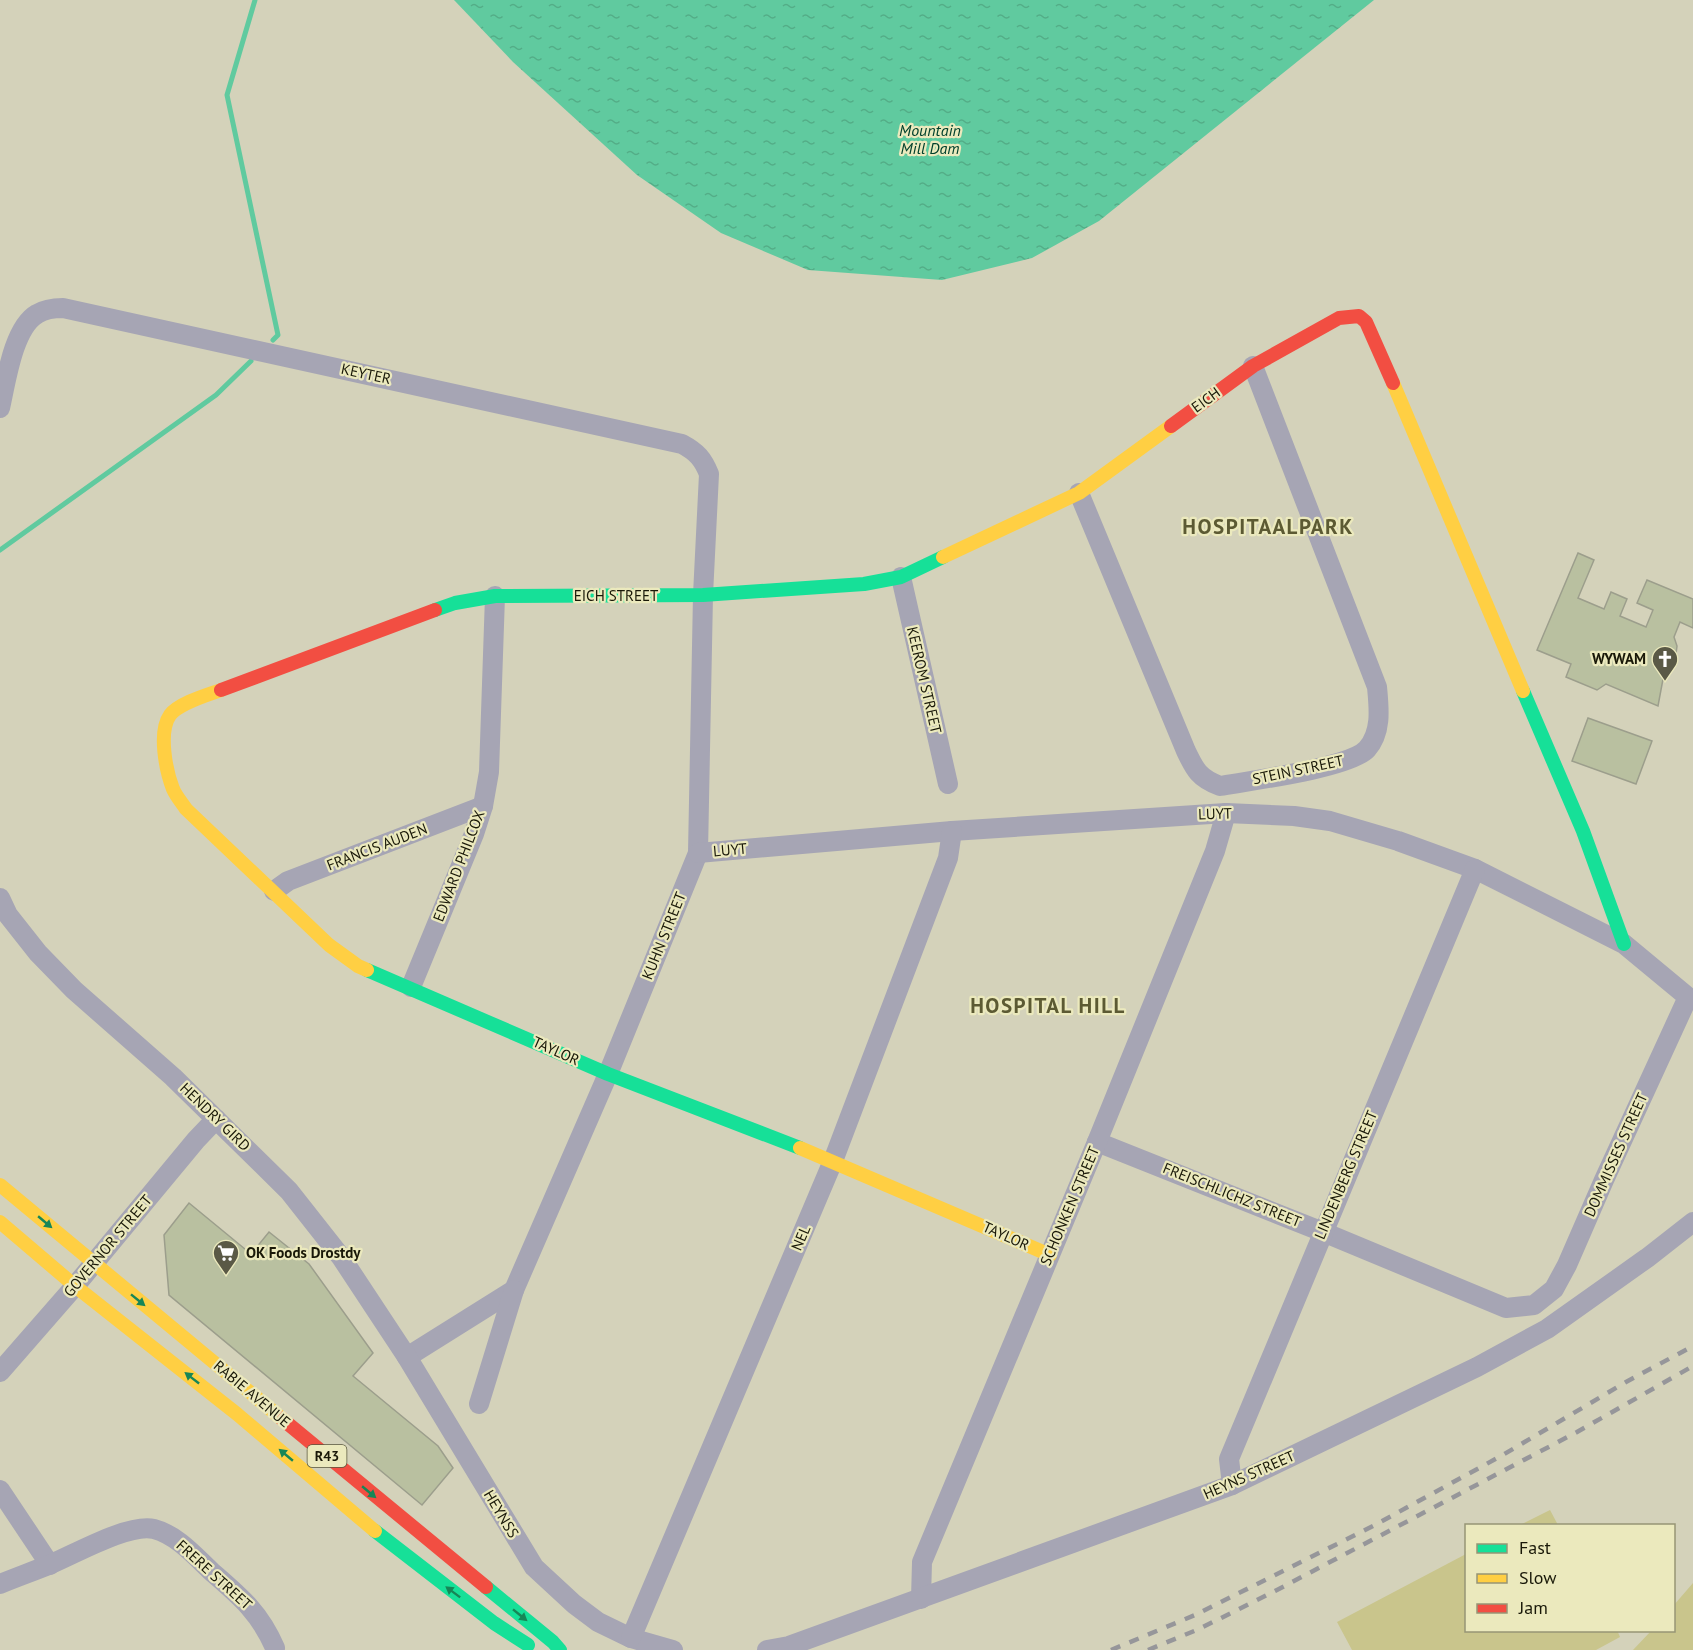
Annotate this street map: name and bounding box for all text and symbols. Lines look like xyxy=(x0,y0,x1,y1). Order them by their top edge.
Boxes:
water label: Mountain Mill Dam xyxy=(899,120,961,158)
street label: KEYTER xyxy=(339,359,393,388)
street label: EICH xyxy=(1188,383,1224,416)
district label: HOSPITAALPARK xyxy=(1182,513,1354,540)
street label: EICH STREET xyxy=(574,586,659,605)
street label: KEEROM STREET xyxy=(903,625,946,736)
church icon: WYWAM xyxy=(1650,644,1680,682)
place label: WYWAM xyxy=(1592,649,1646,668)
street label: STEIN STREET xyxy=(1251,750,1346,788)
street label: LUYT xyxy=(1198,803,1233,824)
street label: EDWARD PHILCOX xyxy=(429,808,488,924)
street label: FRANCIS AUDEN xyxy=(324,819,430,874)
street label: LUYT xyxy=(712,838,748,860)
street label: KUHN STREET xyxy=(637,889,690,982)
district label: HOSPITAL HILL xyxy=(970,992,1126,1019)
street label: TAYLOR xyxy=(530,1032,583,1069)
street label: HENDRY GIRD xyxy=(176,1078,254,1155)
street label: DOMMISSES STREET xyxy=(1580,1089,1652,1220)
street label: LINDENBERG STREET xyxy=(1310,1107,1382,1242)
street label: SCHONKEN STREET xyxy=(1036,1143,1104,1268)
street label: FREISCHLICHZ STREET xyxy=(1160,1158,1305,1231)
street label: GOVERNOR STREET xyxy=(59,1190,156,1301)
one-way arrow xyxy=(37,1216,53,1229)
street label: TAYLOR xyxy=(980,1217,1033,1254)
street label: NEL xyxy=(787,1222,814,1253)
supermarket icon: OK Foods Drostdy xyxy=(211,1238,241,1276)
place label: OK Foods Drostdy xyxy=(246,1243,361,1262)
one-way arrow xyxy=(130,1294,146,1307)
street label: RABIE AVENUE xyxy=(210,1356,295,1431)
one-way arrow xyxy=(184,1372,199,1384)
road number: R43 xyxy=(308,1445,346,1467)
street label: HEYNS STREET xyxy=(1200,1446,1298,1503)
one-way arrow xyxy=(279,1449,294,1462)
one-way arrow xyxy=(361,1485,376,1498)
street label: HEYNSS xyxy=(480,1486,523,1541)
legend xyxy=(1465,1524,1675,1632)
street label: FRERE STREET xyxy=(173,1536,257,1614)
text: Fast xyxy=(1519,1536,1551,1559)
text: Slow xyxy=(1519,1566,1557,1589)
one-way arrow xyxy=(446,1586,461,1598)
text: Jam xyxy=(1518,1596,1548,1619)
one-way arrow xyxy=(512,1609,528,1622)

